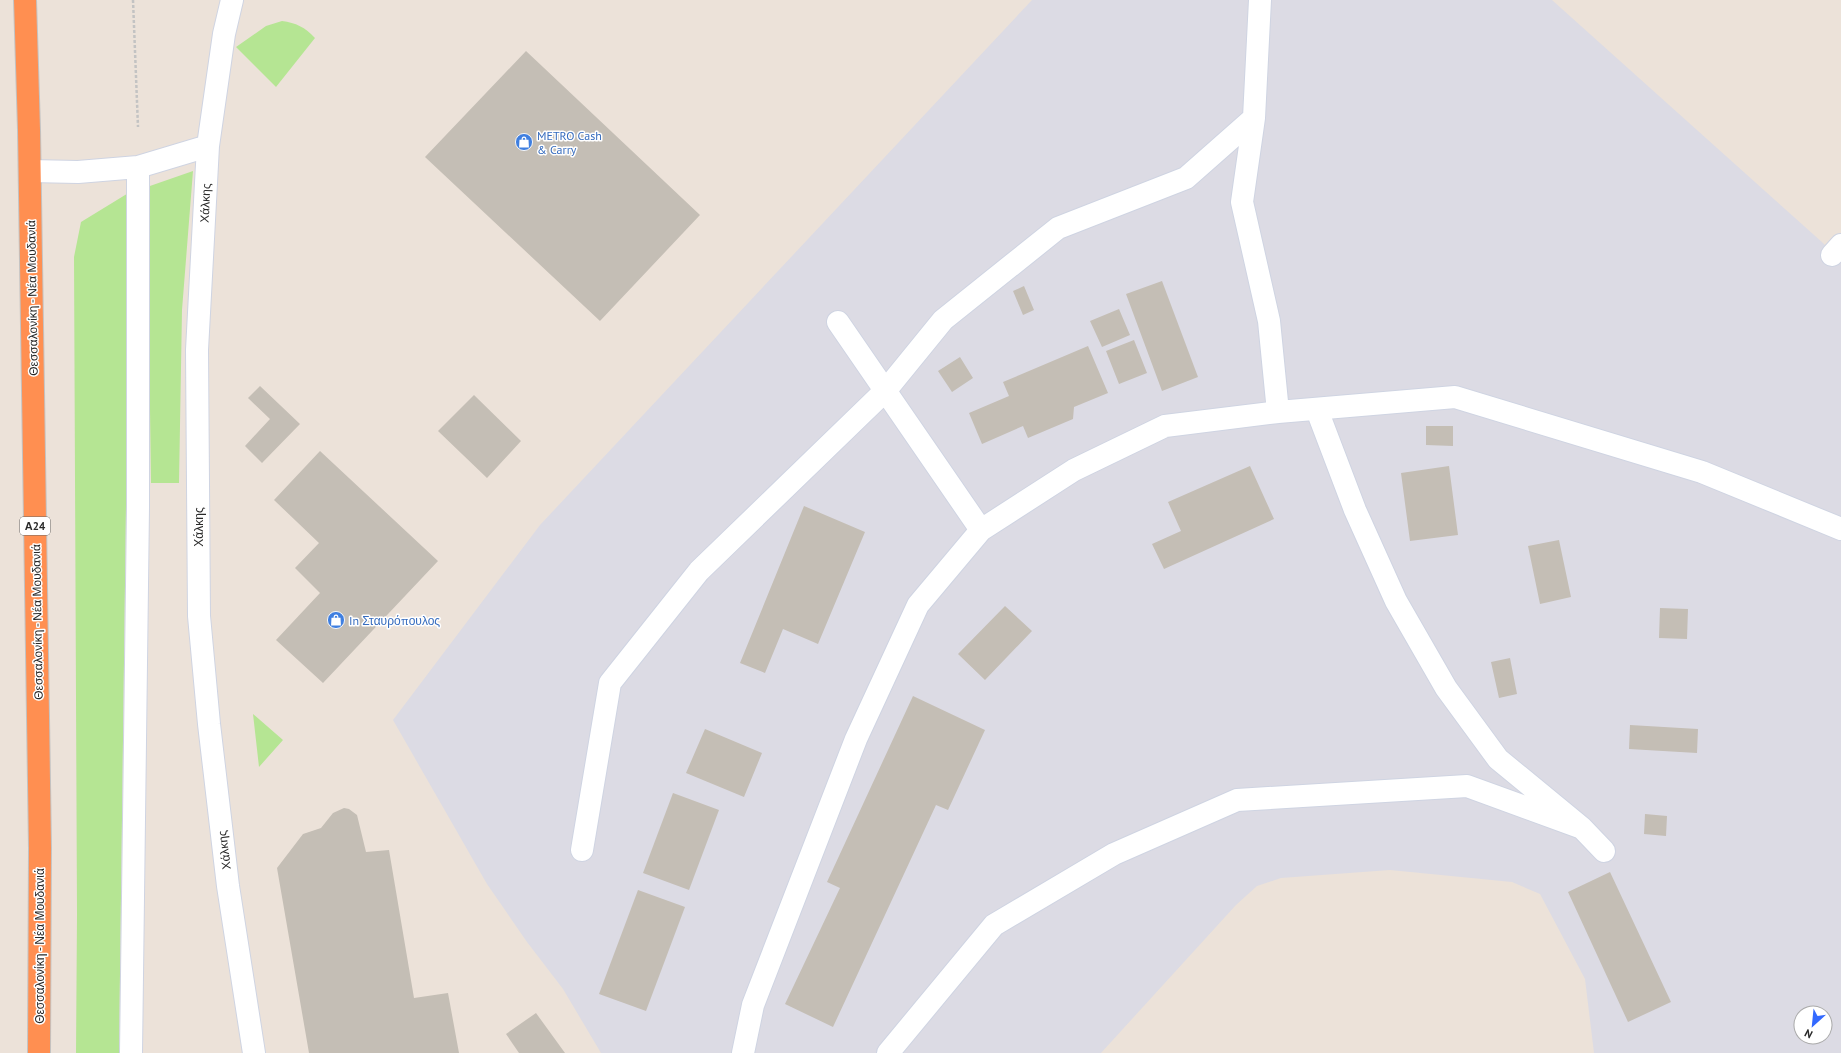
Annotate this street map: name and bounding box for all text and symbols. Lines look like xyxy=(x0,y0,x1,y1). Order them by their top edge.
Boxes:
place label: METRO Cash & Carry xyxy=(537,128,602,157)
shop icon: METRO Cash & Carry xyxy=(514,132,534,152)
street label: Χάλκης xyxy=(196,183,214,223)
street label: Θεσσαλονίκη - Νέα Μουδανιά xyxy=(23,220,41,376)
street label: Χάλκης xyxy=(191,507,206,547)
road number: Α24 xyxy=(20,517,50,535)
street label: Θεσσαλονίκη - Νέα Μουδανιά xyxy=(28,544,46,700)
shop icon: In Σταυρόπουλος xyxy=(326,610,346,630)
place label: In Σταυρόπουλος xyxy=(349,613,440,628)
street label: Χάλκης xyxy=(214,829,234,870)
street label: Θεσσαλονίκη - Νέα Μουδανιά xyxy=(32,868,47,1024)
north arrow xyxy=(1793,1005,1833,1045)
text: N xyxy=(1802,1026,1815,1042)

